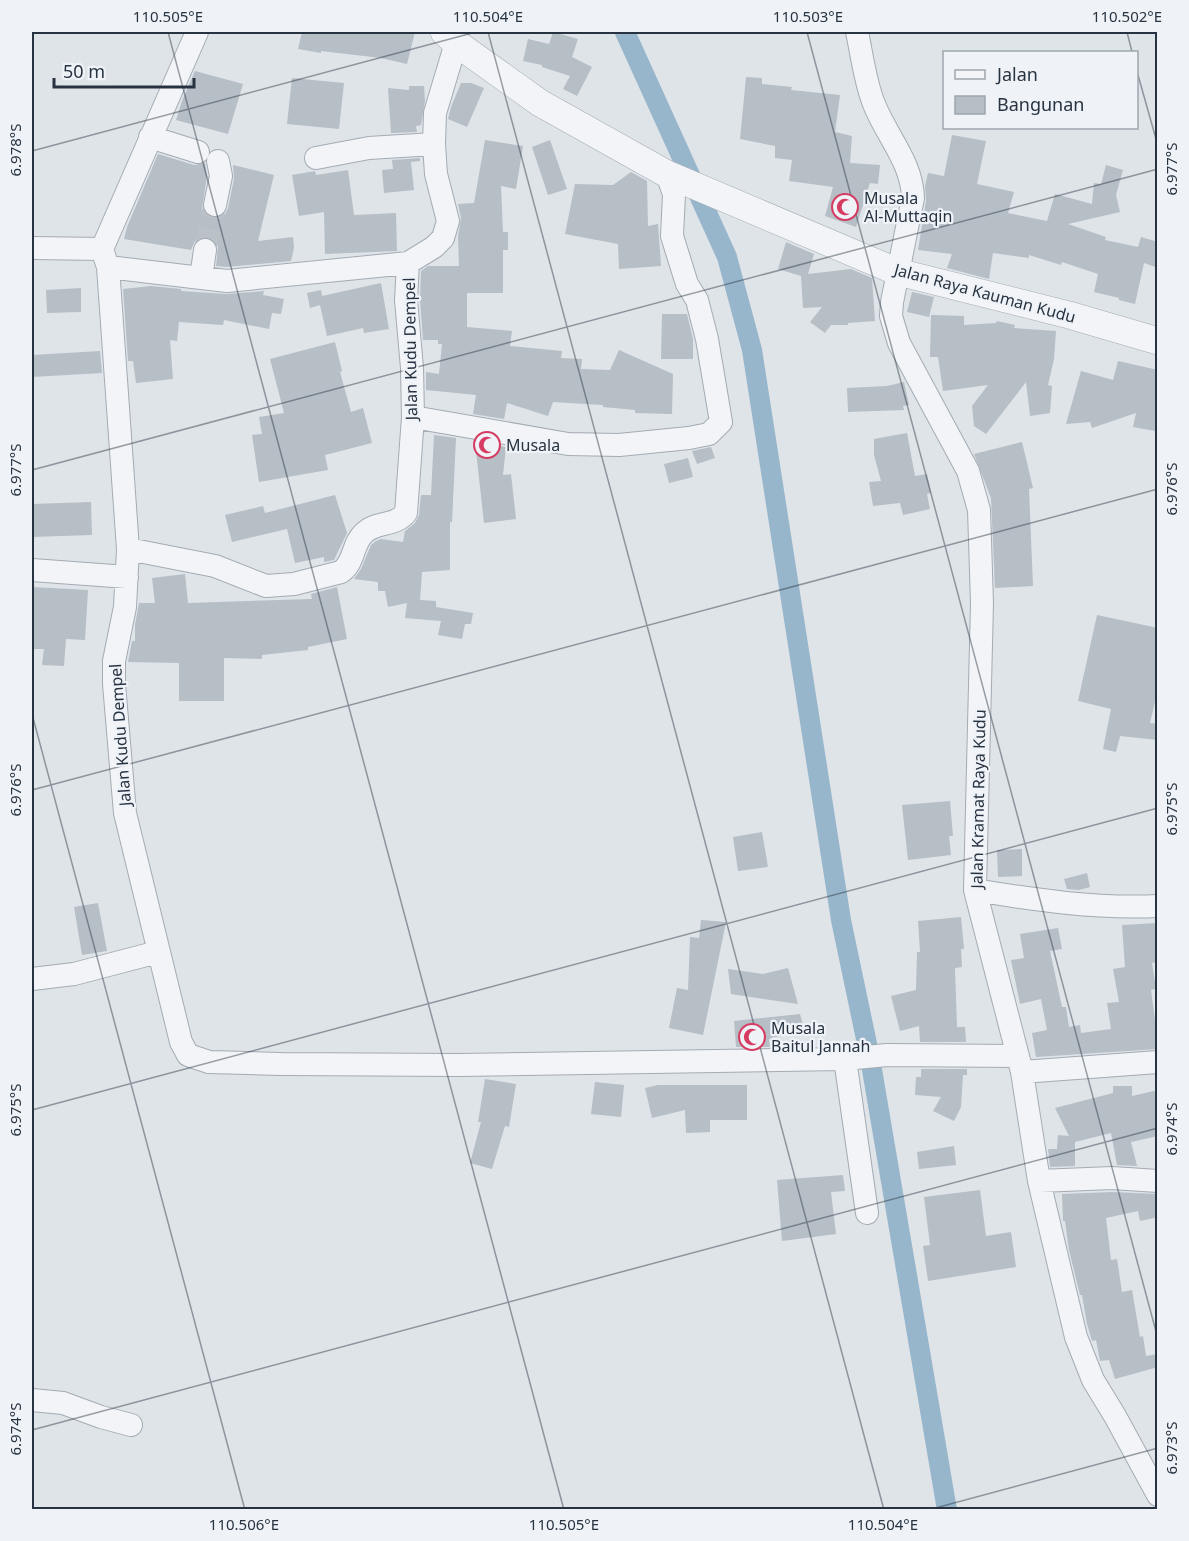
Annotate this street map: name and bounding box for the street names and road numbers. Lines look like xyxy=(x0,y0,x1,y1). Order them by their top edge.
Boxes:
street label: Jalan Raya Kauman Kudu xyxy=(890,258,1078,328)
street label: Jalan Kudu Dempel xyxy=(398,277,422,423)
street label: Jalan Kudu Dempel xyxy=(104,663,136,809)
street label: Jalan Kramat Raya Kudu xyxy=(965,709,991,891)

